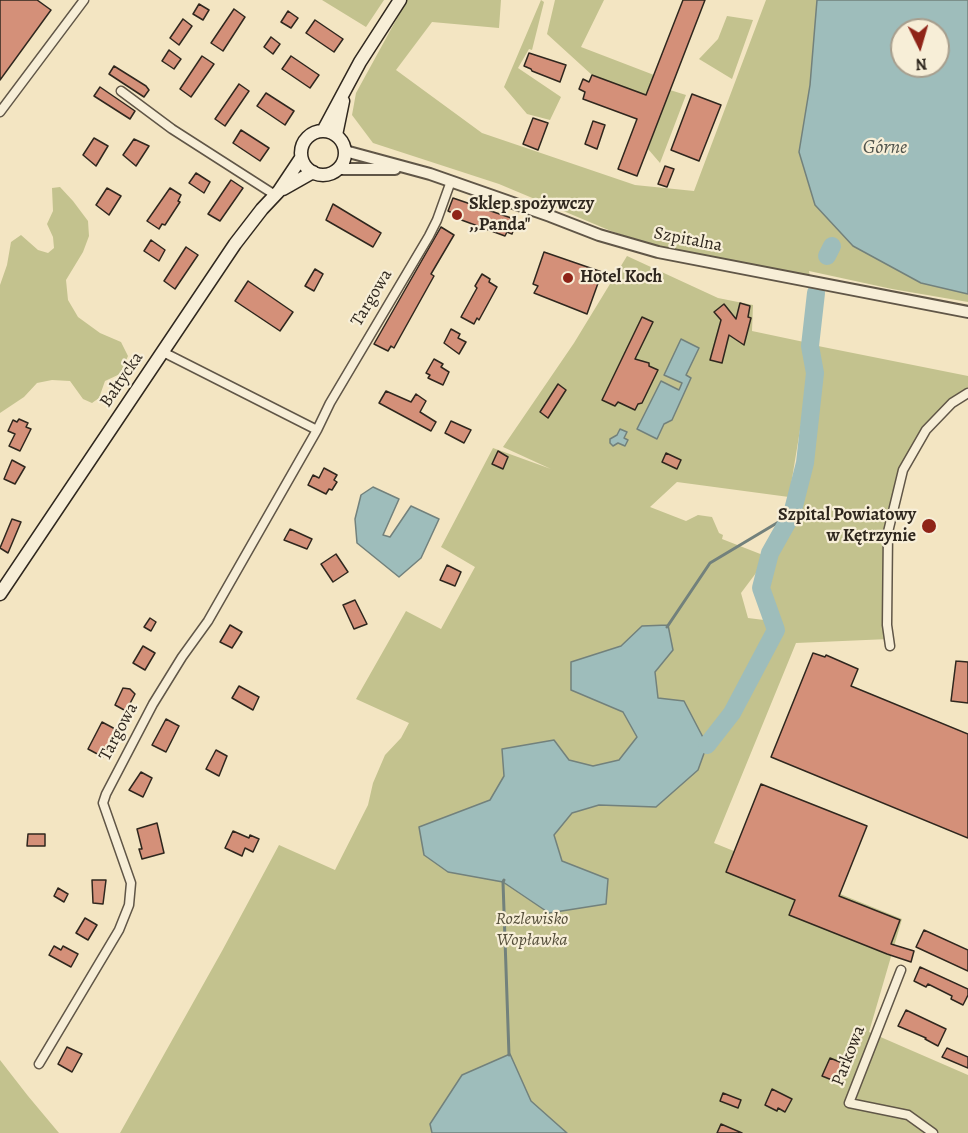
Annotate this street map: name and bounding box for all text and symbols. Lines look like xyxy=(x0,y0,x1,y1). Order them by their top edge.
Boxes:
north arrow xyxy=(890,18,950,78)
text: N xyxy=(915,52,928,75)
water label: Górne xyxy=(863,136,907,160)
place label: Sklep spożywczy ,,Panda" xyxy=(469,194,594,236)
marker: Sklep spożywczy ,,Panda" xyxy=(450,208,464,222)
street label: Szpitalna xyxy=(652,223,724,257)
street label: Targowa xyxy=(347,266,397,330)
place label: Hotel Koch xyxy=(580,267,662,289)
marker: Hotel Koch xyxy=(561,271,575,285)
street label: Bałtycka xyxy=(96,348,148,412)
place label: Szpital Powiatowy w Kętrzynie xyxy=(778,505,916,548)
marker: Szpital Powiatowy w Kętrzynie xyxy=(920,517,938,535)
street label: Targowa xyxy=(95,699,143,765)
park label: Rozlewisko Wopławka xyxy=(496,909,568,952)
street label: Parkowa xyxy=(828,1023,870,1089)

